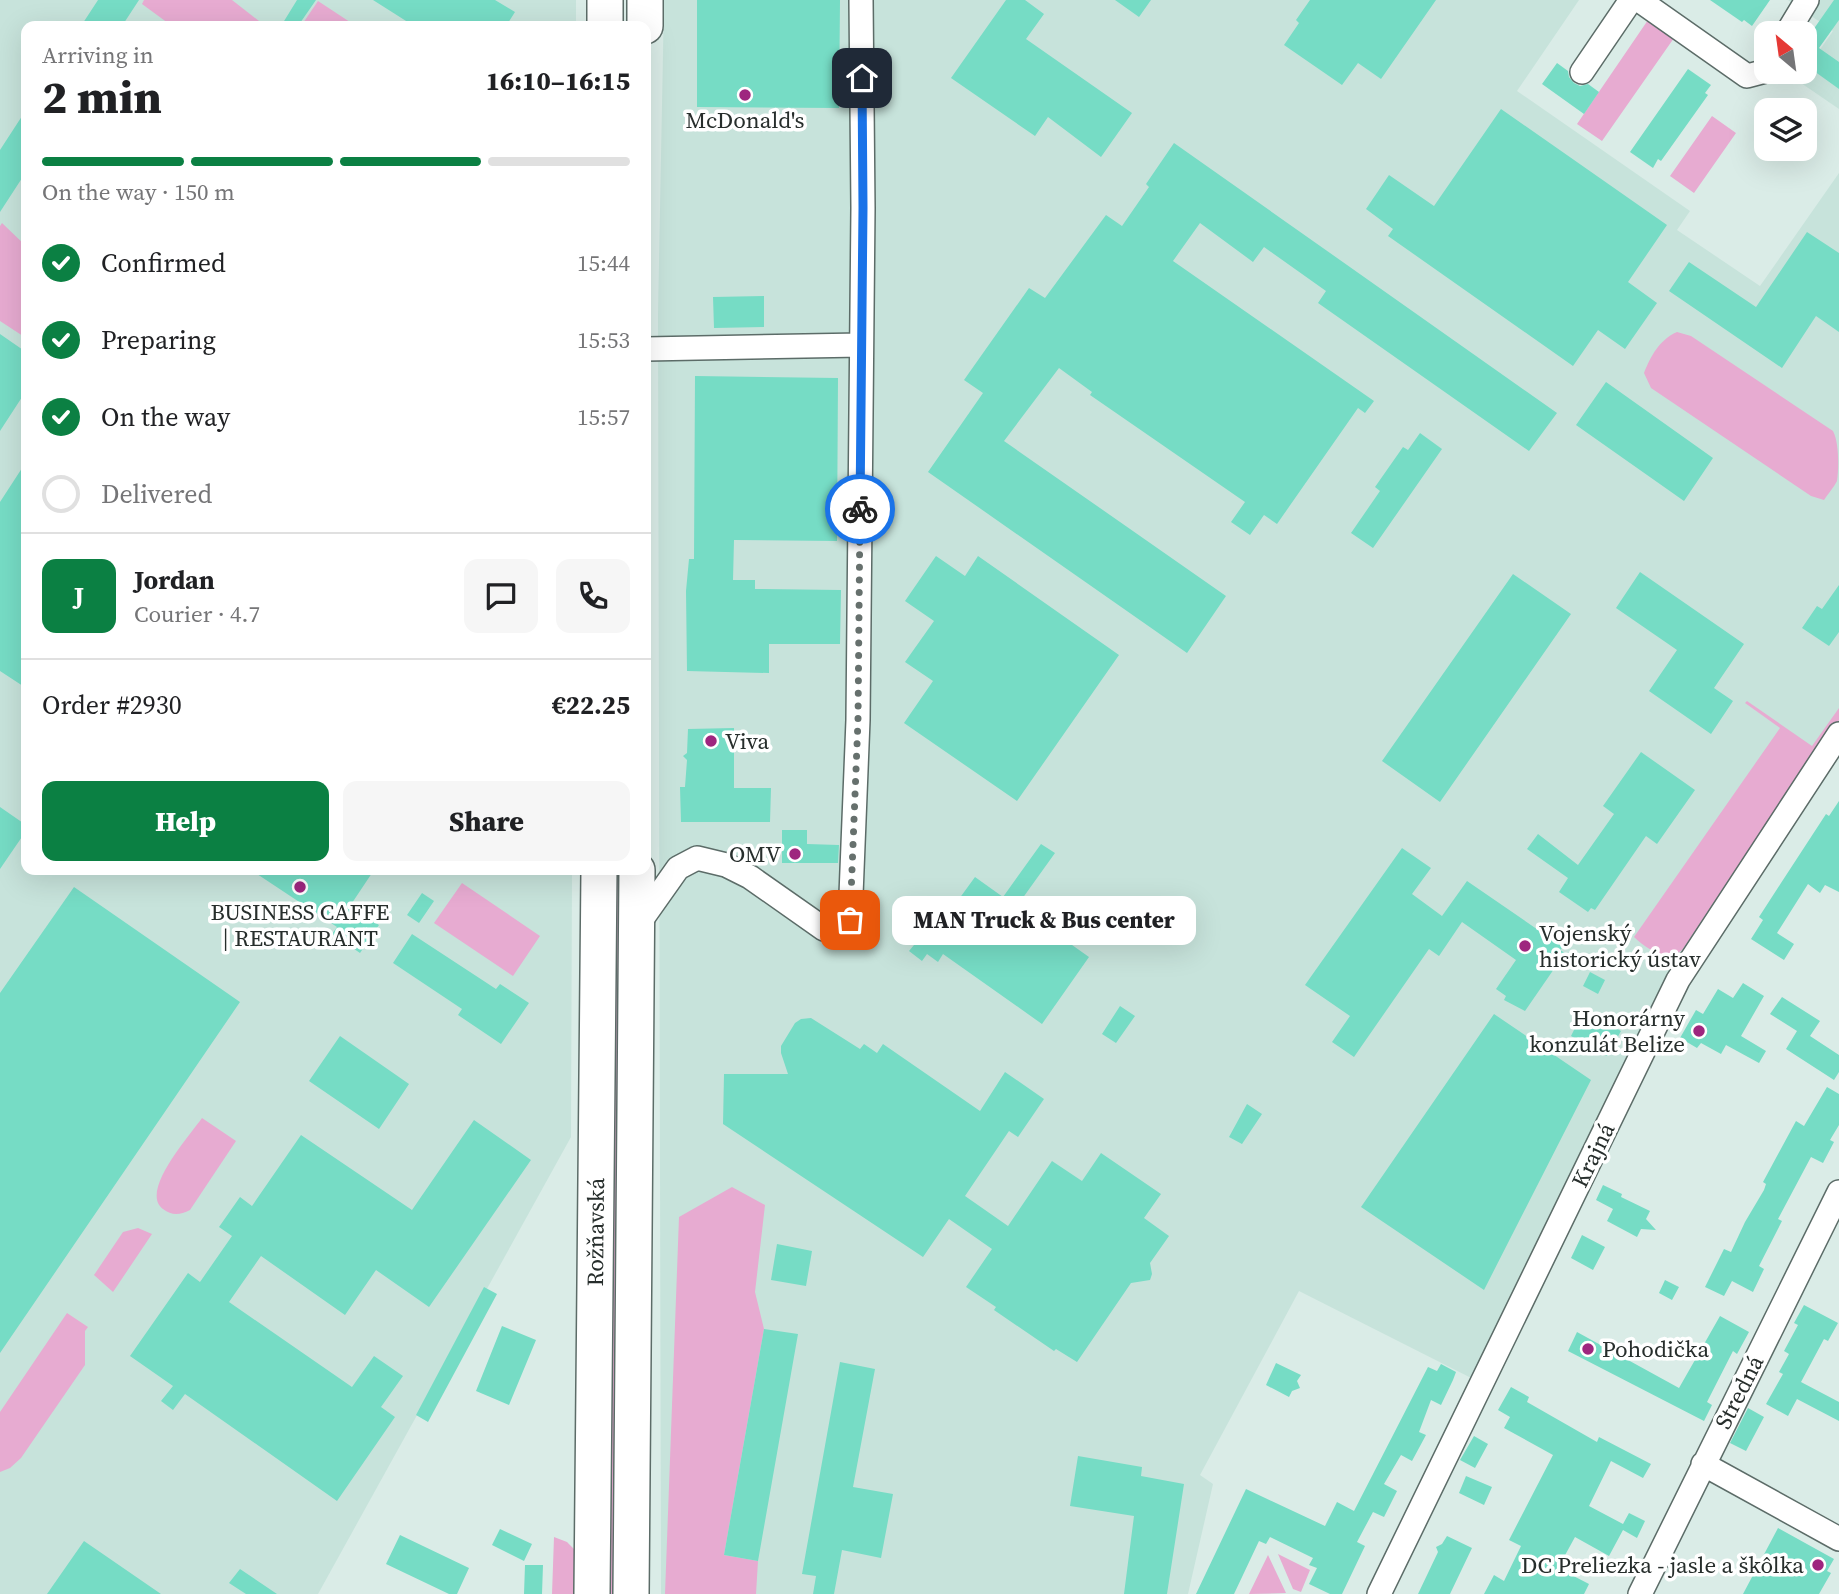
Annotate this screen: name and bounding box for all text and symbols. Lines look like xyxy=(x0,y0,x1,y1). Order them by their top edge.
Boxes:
north arrow xyxy=(1754,21,1816,84)
map controls xyxy=(1754,21,1817,161)
text: Arriving in xyxy=(42,39,154,71)
pin xyxy=(832,48,892,108)
icon: home xyxy=(843,59,881,97)
text: 16:10–16:15 xyxy=(486,63,630,99)
text: 2 min xyxy=(42,65,162,128)
marker: McDonald's xyxy=(737,87,753,103)
button: layers xyxy=(1754,98,1817,161)
place label: McDonald's xyxy=(686,104,804,136)
text: On the way · 150 m xyxy=(42,176,235,208)
icon: check xyxy=(42,244,80,282)
text: Confirmed xyxy=(101,245,226,281)
text: 15:44 xyxy=(577,247,630,279)
icon: check xyxy=(42,321,80,359)
text: Preparing xyxy=(101,322,216,358)
text: 15:53 xyxy=(577,324,630,356)
icon: check xyxy=(42,398,80,436)
text: On the way xyxy=(101,399,230,435)
text: 15:57 xyxy=(577,401,630,433)
courier xyxy=(825,474,895,544)
text: Delivered xyxy=(101,476,212,512)
icon: bike xyxy=(841,490,879,528)
button: chat xyxy=(464,559,538,633)
button: phone xyxy=(556,559,630,633)
text: Jordan xyxy=(134,562,215,598)
text: J xyxy=(74,578,84,614)
text: Courier · 4.7 xyxy=(134,598,260,630)
text: Order #2930 xyxy=(42,687,182,723)
text: €22.25 xyxy=(552,687,630,723)
place label: Viva xyxy=(725,725,770,757)
marker: Viva xyxy=(703,733,719,749)
button: Help xyxy=(42,781,329,861)
button: Share xyxy=(343,781,630,861)
place label: OMV xyxy=(729,838,781,870)
marker: OMV xyxy=(787,846,803,862)
marker: BUSINESS CAFFE | RESTAURANT xyxy=(292,879,308,895)
pin xyxy=(820,890,880,950)
callout: MAN Truck & Bus center xyxy=(892,895,1196,944)
place label: BUSINESS CAFFE | RESTAURANT xyxy=(211,896,390,954)
icon: bag xyxy=(831,901,869,939)
text: MAN Truck & Bus center xyxy=(913,904,1175,936)
place label: Vojenský historický ústav xyxy=(1539,917,1701,975)
marker: Vojenský historický ústav xyxy=(1517,938,1533,954)
place label: Honorárny konzulát Belize xyxy=(1529,1002,1685,1060)
marker: Honorárny konzulát Belize xyxy=(1691,1023,1707,1039)
street label: Krajná xyxy=(1564,1117,1623,1193)
street label: Rožňavská xyxy=(579,1177,612,1286)
place label: Pohodička xyxy=(1602,1333,1709,1365)
marker: Pohodička xyxy=(1580,1341,1596,1357)
street label: Stredná xyxy=(1707,1349,1771,1434)
place label: DC Preliezka - jasle a škôlka xyxy=(1521,1549,1804,1581)
marker: DC Preliezka - jasle a škôlka xyxy=(1810,1557,1826,1573)

